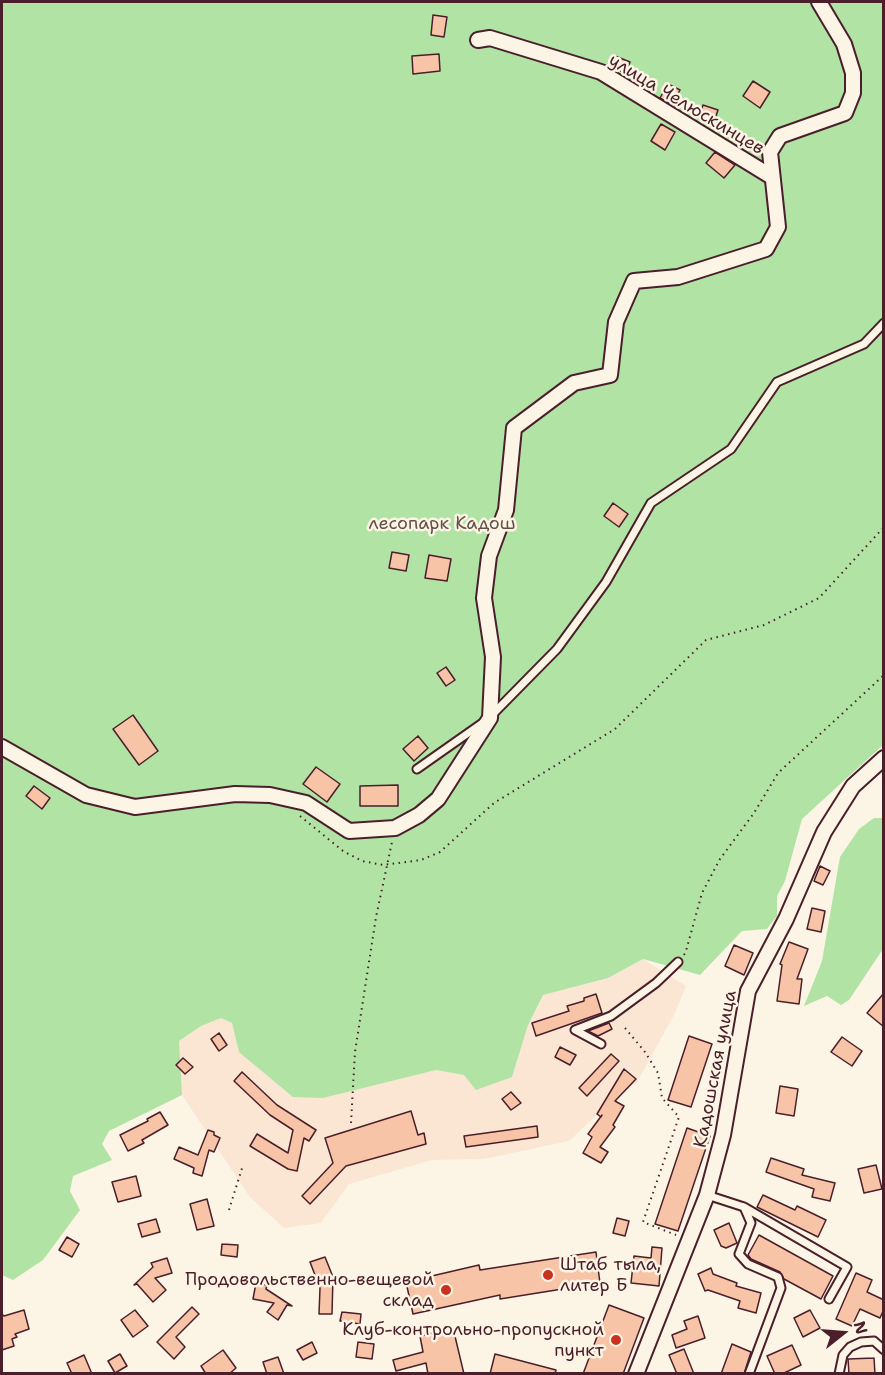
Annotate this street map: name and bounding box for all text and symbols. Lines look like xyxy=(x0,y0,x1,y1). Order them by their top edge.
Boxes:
street label: улица Челюскинцев xyxy=(604,50,768,160)
park label: лесопарк Кадош xyxy=(368,513,516,535)
street label: Кадошская улица xyxy=(690,988,742,1150)
place label: Штаб тыла, литер Б xyxy=(560,1254,661,1296)
marker: Штаб тыла, литер Б xyxy=(541,1268,555,1282)
place label: Продовольственно-вещевой склад xyxy=(185,1269,434,1312)
marker: Продовольственно-вещевой склад xyxy=(439,1283,453,1297)
north arrow xyxy=(813,1303,873,1363)
text: N xyxy=(849,1318,873,1337)
place label: Клуб-контрольно-пропускной пункт xyxy=(342,1319,604,1362)
marker: Клуб-контрольно-пропускной пункт xyxy=(609,1333,623,1347)

